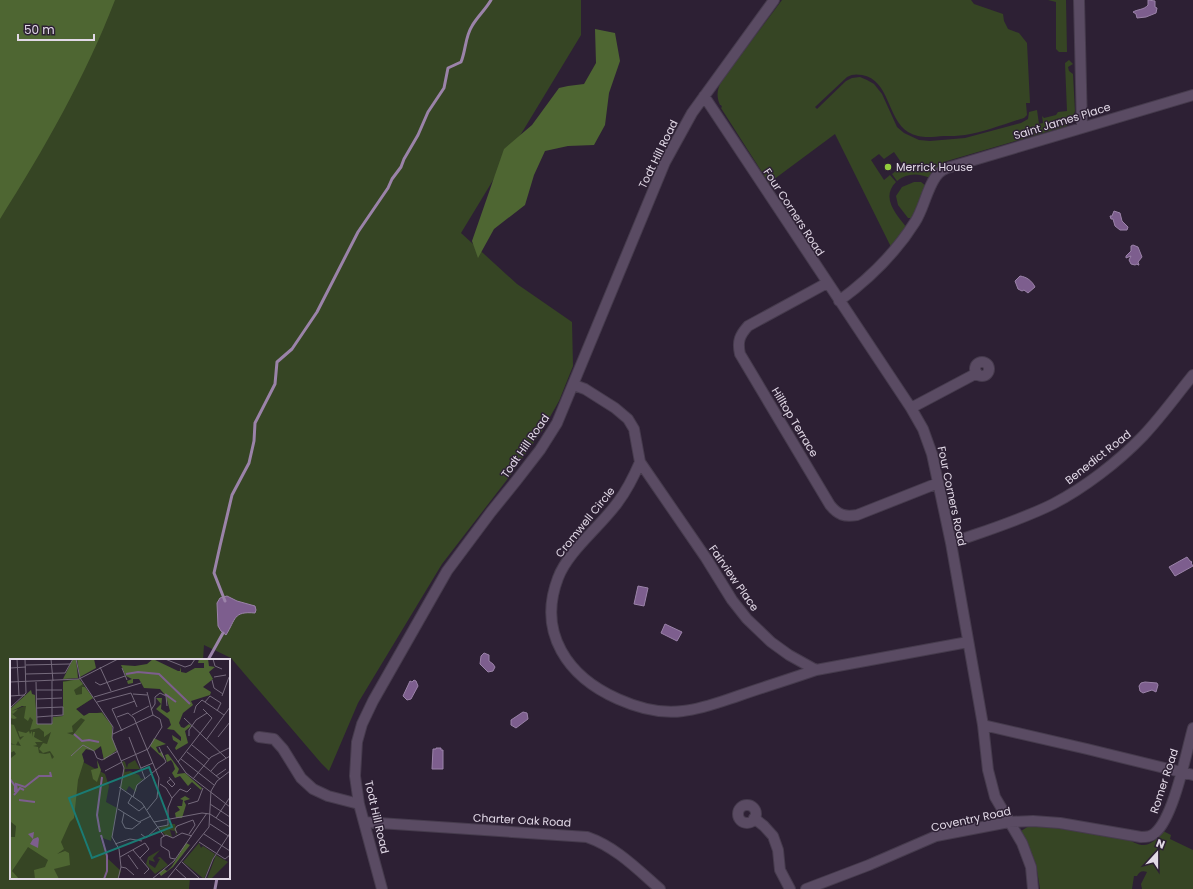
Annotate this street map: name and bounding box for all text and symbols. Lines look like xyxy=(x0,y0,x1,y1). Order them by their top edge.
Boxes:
scale bar xyxy=(18,16,94,42)
text: 50 m xyxy=(24,21,55,38)
street label: Saint James Place xyxy=(1012,99,1113,143)
street label: Todt Hill Road xyxy=(634,117,682,191)
place label: Merrick House xyxy=(896,159,973,175)
marker: Merrick House xyxy=(883,162,893,172)
street label: Four Corners Road xyxy=(760,165,828,259)
street label: Hilltop Terrace xyxy=(768,384,822,460)
street label: Todt Hill Road xyxy=(497,411,553,481)
street label: Benedict Road xyxy=(1062,426,1134,488)
street label: Four Corners Road xyxy=(934,445,970,547)
street label: Cromwell Circle xyxy=(552,483,619,561)
street label: Fairview Place xyxy=(705,542,763,614)
inset map xyxy=(10,659,230,879)
street label: Romer Road xyxy=(1146,746,1182,816)
street label: Todt Hill Road xyxy=(361,779,393,855)
street label: Coventry Road xyxy=(930,803,1012,835)
street label: Charter Oak Road xyxy=(473,809,571,831)
north arrow xyxy=(1137,833,1177,873)
text: N xyxy=(1154,835,1167,853)

